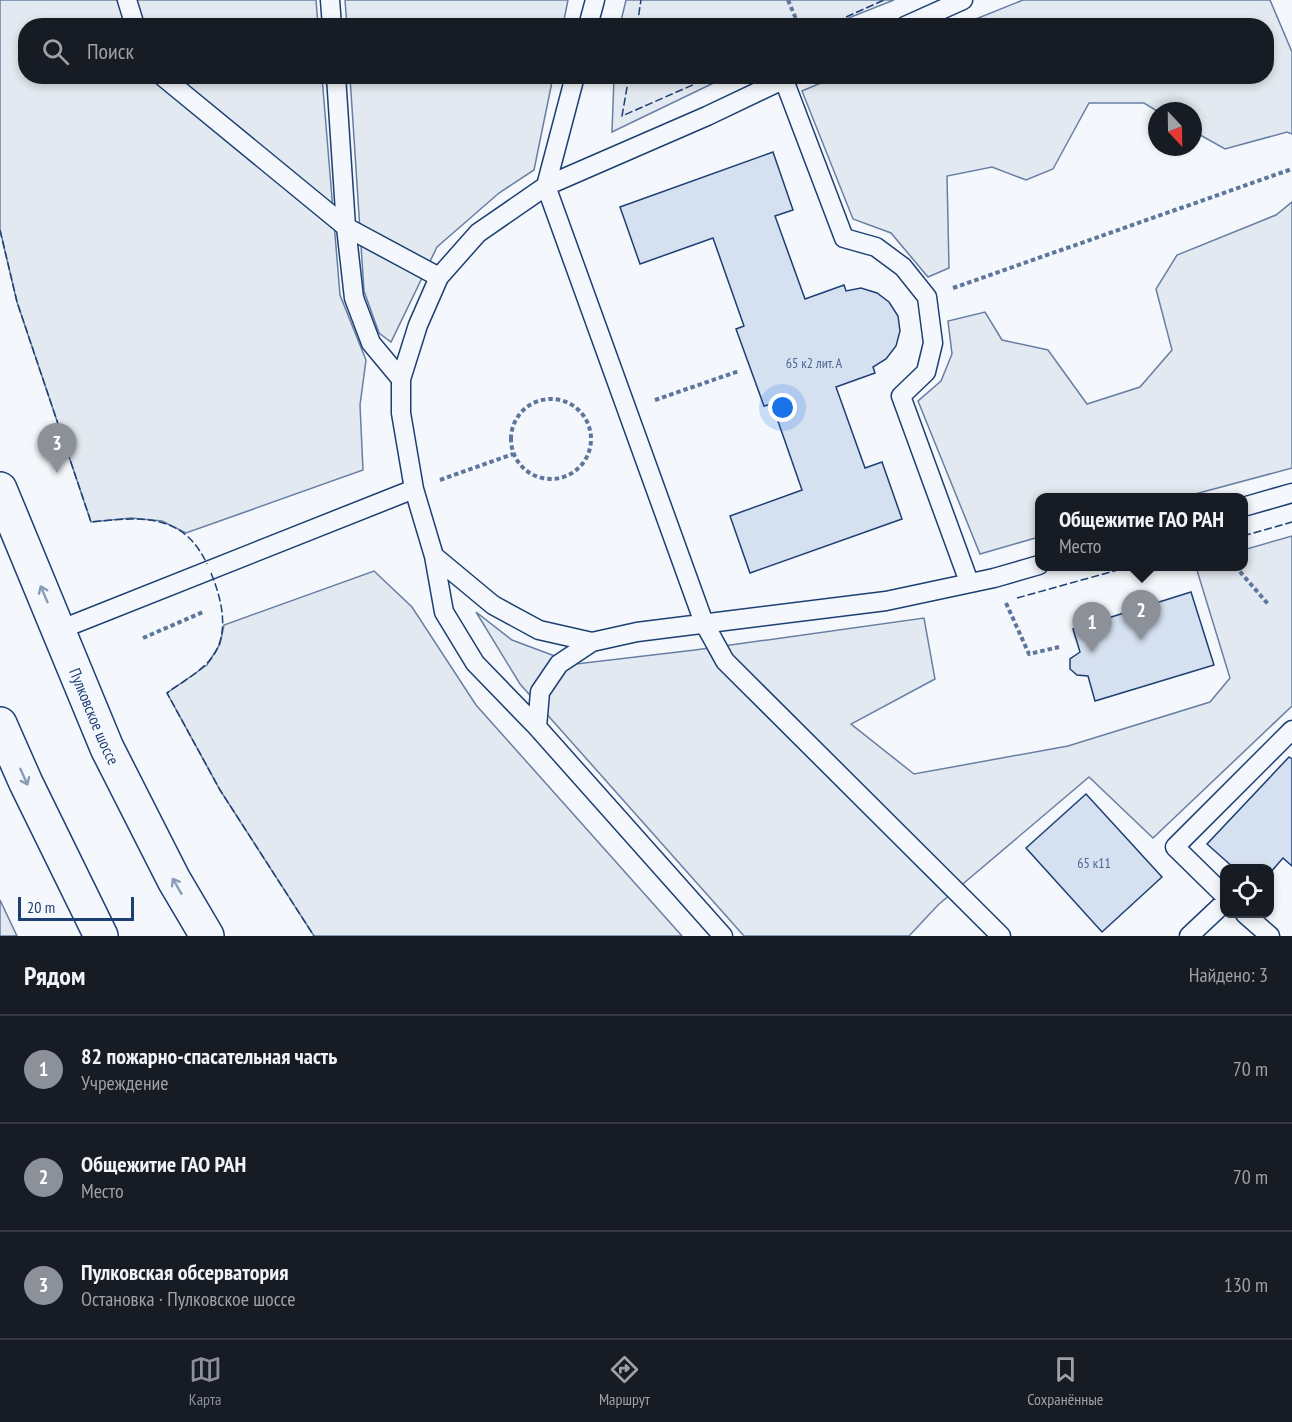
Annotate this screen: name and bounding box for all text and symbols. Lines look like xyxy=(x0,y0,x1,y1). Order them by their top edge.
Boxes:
search box xyxy=(18,18,1274,84)
icon: search xyxy=(39,35,72,68)
text: Поиск xyxy=(87,37,134,65)
north arrow xyxy=(1148,102,1202,156)
house number: 65 к2 лит. А xyxy=(786,354,843,372)
your location xyxy=(768,393,797,422)
pin: 3 xyxy=(38,424,76,473)
popup xyxy=(1035,493,1248,571)
text: Общежитие ГАО РАН xyxy=(1059,505,1224,533)
text: Место xyxy=(1059,533,1101,559)
one-way arrow xyxy=(37,585,48,603)
pin: 2 xyxy=(1122,590,1160,640)
pin: 1 xyxy=(1072,602,1112,652)
street label: Пулковское шоссе xyxy=(65,665,124,768)
one-way arrow xyxy=(18,768,30,786)
house number: 65 к11 xyxy=(1077,854,1111,872)
map controls xyxy=(1220,864,1274,918)
button: locate xyxy=(1220,864,1274,918)
one-way arrow xyxy=(171,877,182,895)
scale bar xyxy=(18,894,134,922)
text: 20 m xyxy=(27,897,55,917)
text: Рядом xyxy=(24,959,85,992)
text: Найдено: 3 xyxy=(1189,962,1268,988)
text: 82 пожарно-спасательная часть xyxy=(81,1042,337,1070)
text: 1 xyxy=(39,1056,48,1082)
text: 70 m xyxy=(1233,1056,1268,1082)
text: Учреждение xyxy=(81,1070,169,1096)
text: Общежитие ГАО РАН xyxy=(81,1150,246,1178)
text: 2 xyxy=(39,1164,48,1190)
text: 70 m xyxy=(1233,1164,1268,1190)
text: Место xyxy=(81,1178,124,1204)
text: Пулковская обсерватория xyxy=(81,1258,288,1286)
text: 3 xyxy=(39,1272,48,1298)
text: 130 m xyxy=(1224,1272,1268,1298)
text: Остановка · Пулковское шоссе xyxy=(81,1286,296,1312)
tab: Карта xyxy=(189,1353,222,1409)
tab: Маршрут xyxy=(599,1353,650,1409)
tab: Сохранённые xyxy=(1027,1353,1103,1409)

